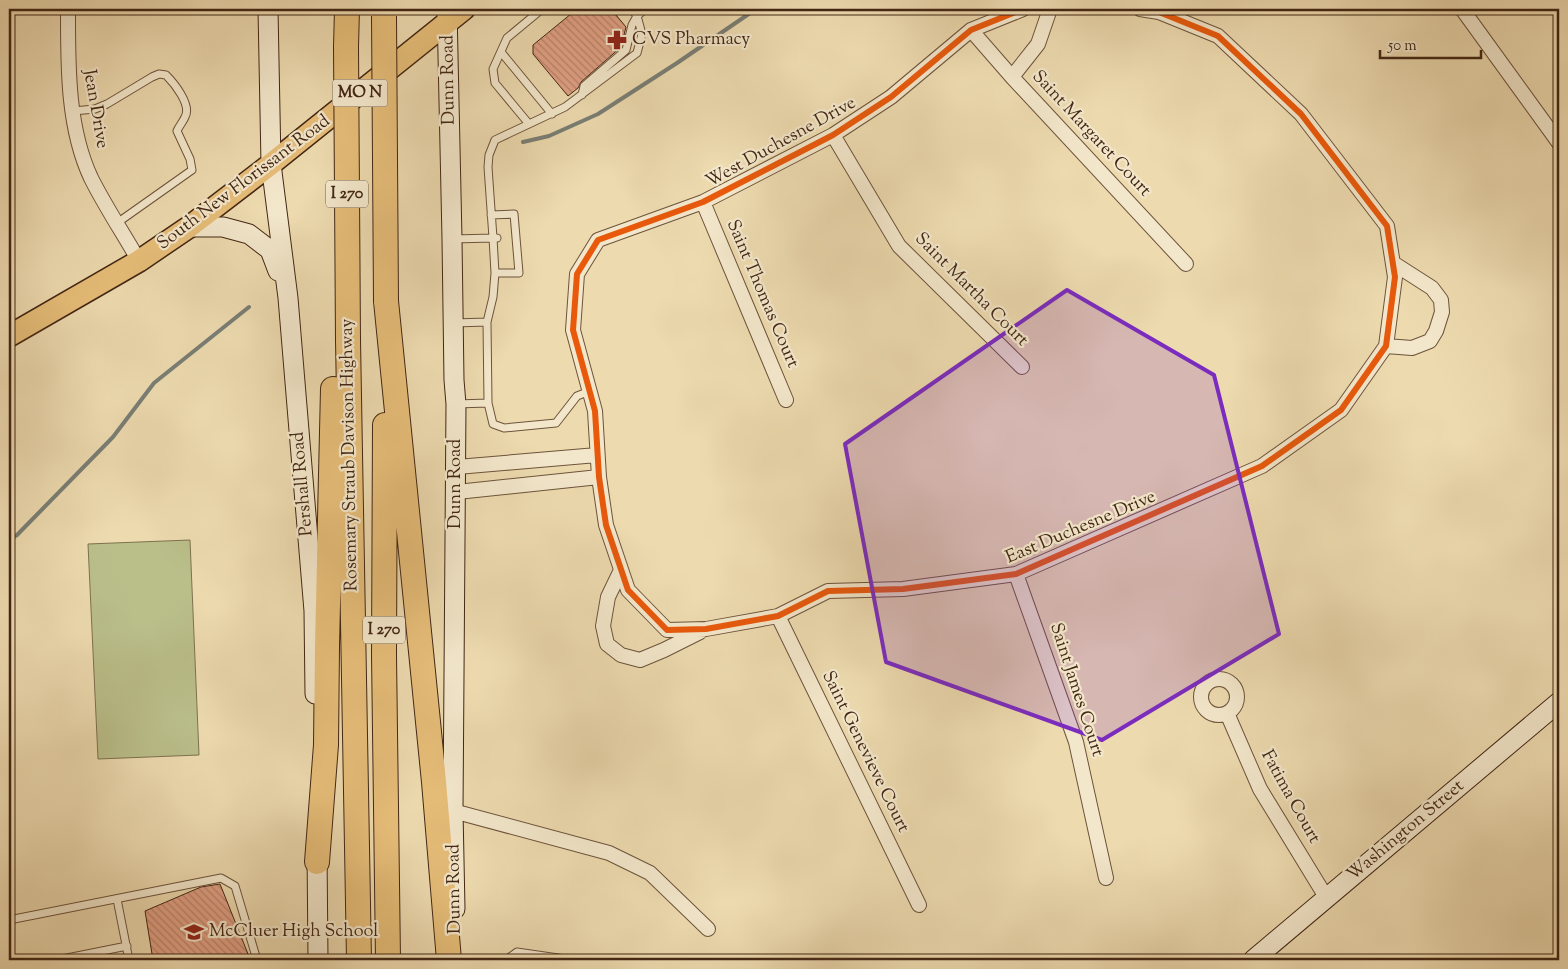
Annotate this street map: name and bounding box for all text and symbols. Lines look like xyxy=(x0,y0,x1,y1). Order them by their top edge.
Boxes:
place label: CVS Pharmacy xyxy=(632,27,750,53)
scale bar xyxy=(1380,28,1482,60)
pharmacy icon: CVS Pharmacy xyxy=(606,29,628,51)
street label: Dunn Road xyxy=(435,35,463,125)
text: 50 m xyxy=(1387,36,1417,57)
street label: Saint Margaret Court xyxy=(1025,65,1157,203)
street label: Jean Drive xyxy=(75,67,115,150)
road number: MO N xyxy=(332,80,388,106)
street label: West Duchesne Drive xyxy=(701,91,861,195)
street label: South New Florissant Road xyxy=(152,109,336,257)
road number: I 270 xyxy=(326,180,368,208)
street label: Saint Thomas Court xyxy=(719,216,805,372)
street label: Saint Martha Court xyxy=(908,227,1034,353)
street label: Rosemary Straub Davison Highway xyxy=(335,318,365,592)
street label: Pershall Road xyxy=(285,431,321,537)
street label: Dunn Road xyxy=(443,439,469,529)
street label: East Duchesne Drive xyxy=(1002,485,1160,571)
road number: I 270 xyxy=(363,616,405,644)
street label: Saint James Court xyxy=(1042,620,1110,760)
street label: Saint Genevieve Court xyxy=(815,667,915,837)
street label: Fatima Court xyxy=(1254,746,1326,848)
street label: Washington Street xyxy=(1342,774,1470,888)
street label: Dunn Road xyxy=(441,844,469,934)
place label: McCluer High School xyxy=(209,919,378,945)
school or university icon: McCluer High School xyxy=(183,921,205,943)

